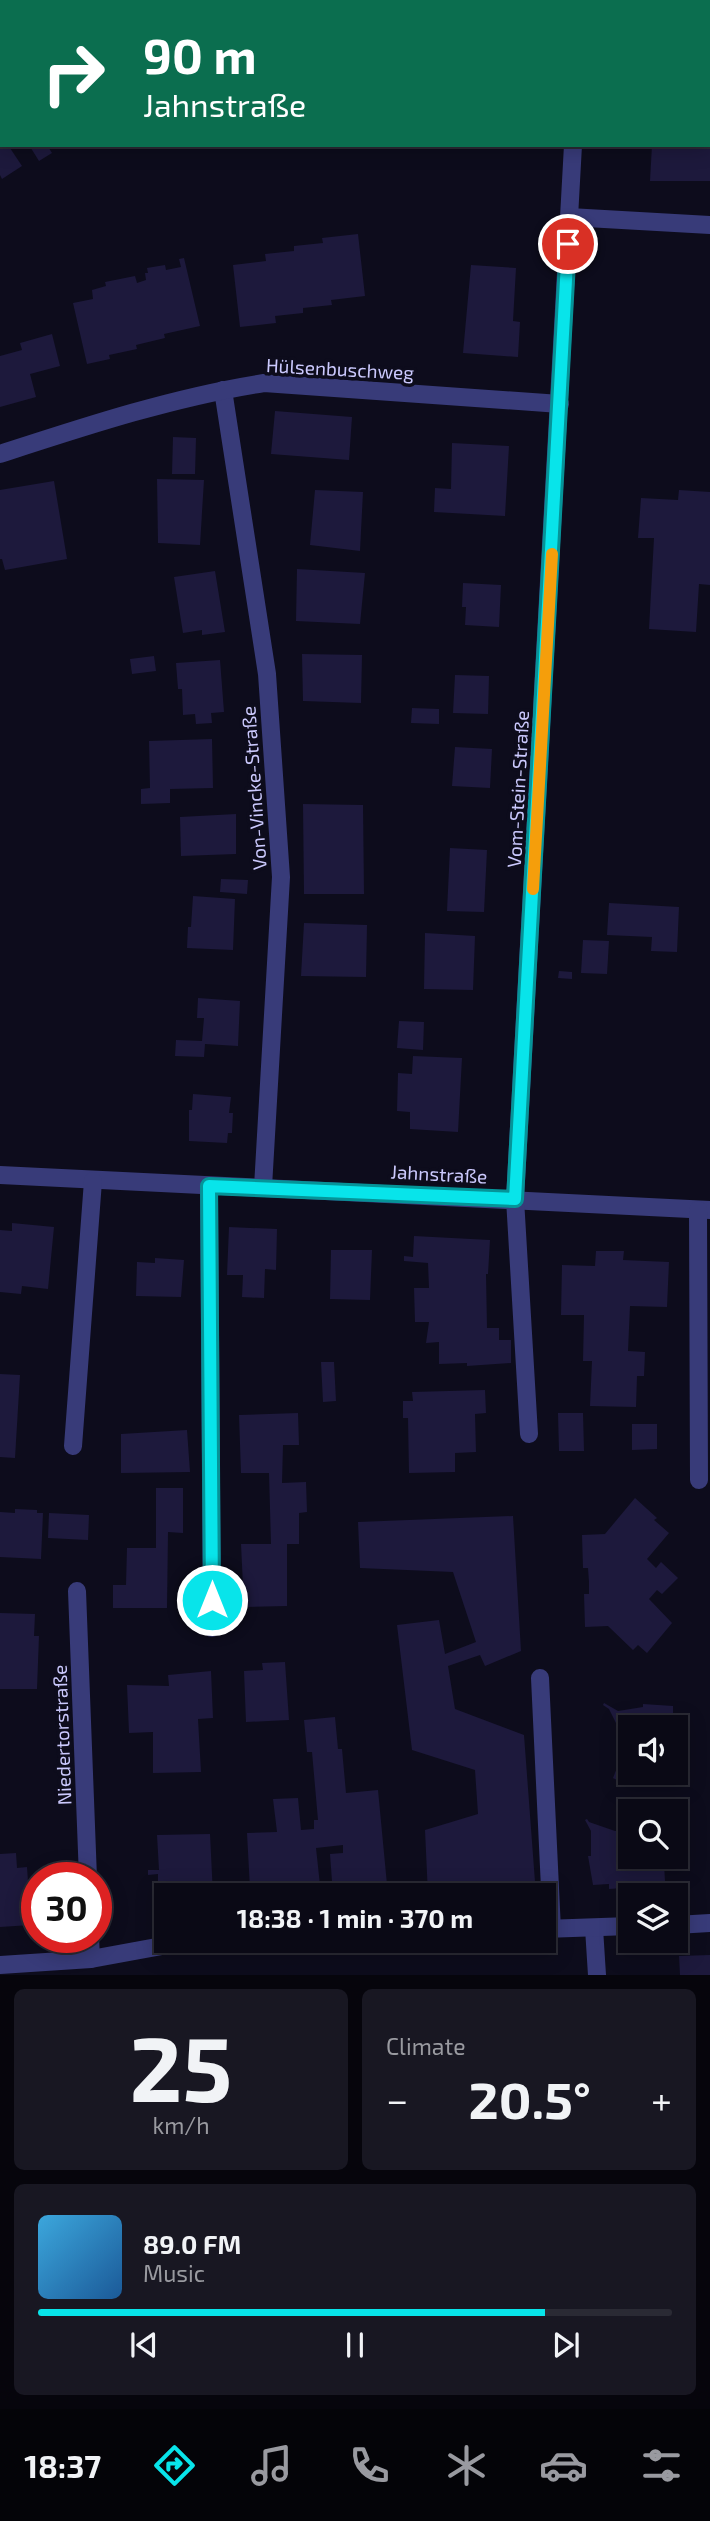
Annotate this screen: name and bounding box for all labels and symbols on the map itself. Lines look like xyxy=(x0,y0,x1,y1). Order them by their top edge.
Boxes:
pin xyxy=(538,214,598,274)
street label: Hülsenbuschweg xyxy=(265,353,415,384)
street label: Von-Vincke-Straße xyxy=(236,705,271,871)
street label: Vom-Stein-Straße xyxy=(502,710,533,868)
street label: Jahnstraße xyxy=(390,1159,488,1188)
position arrow xyxy=(175,1563,249,1637)
street label: Niedertorstraße xyxy=(48,1664,75,1806)
speed limit sign: 30 xyxy=(21,1862,112,1953)

